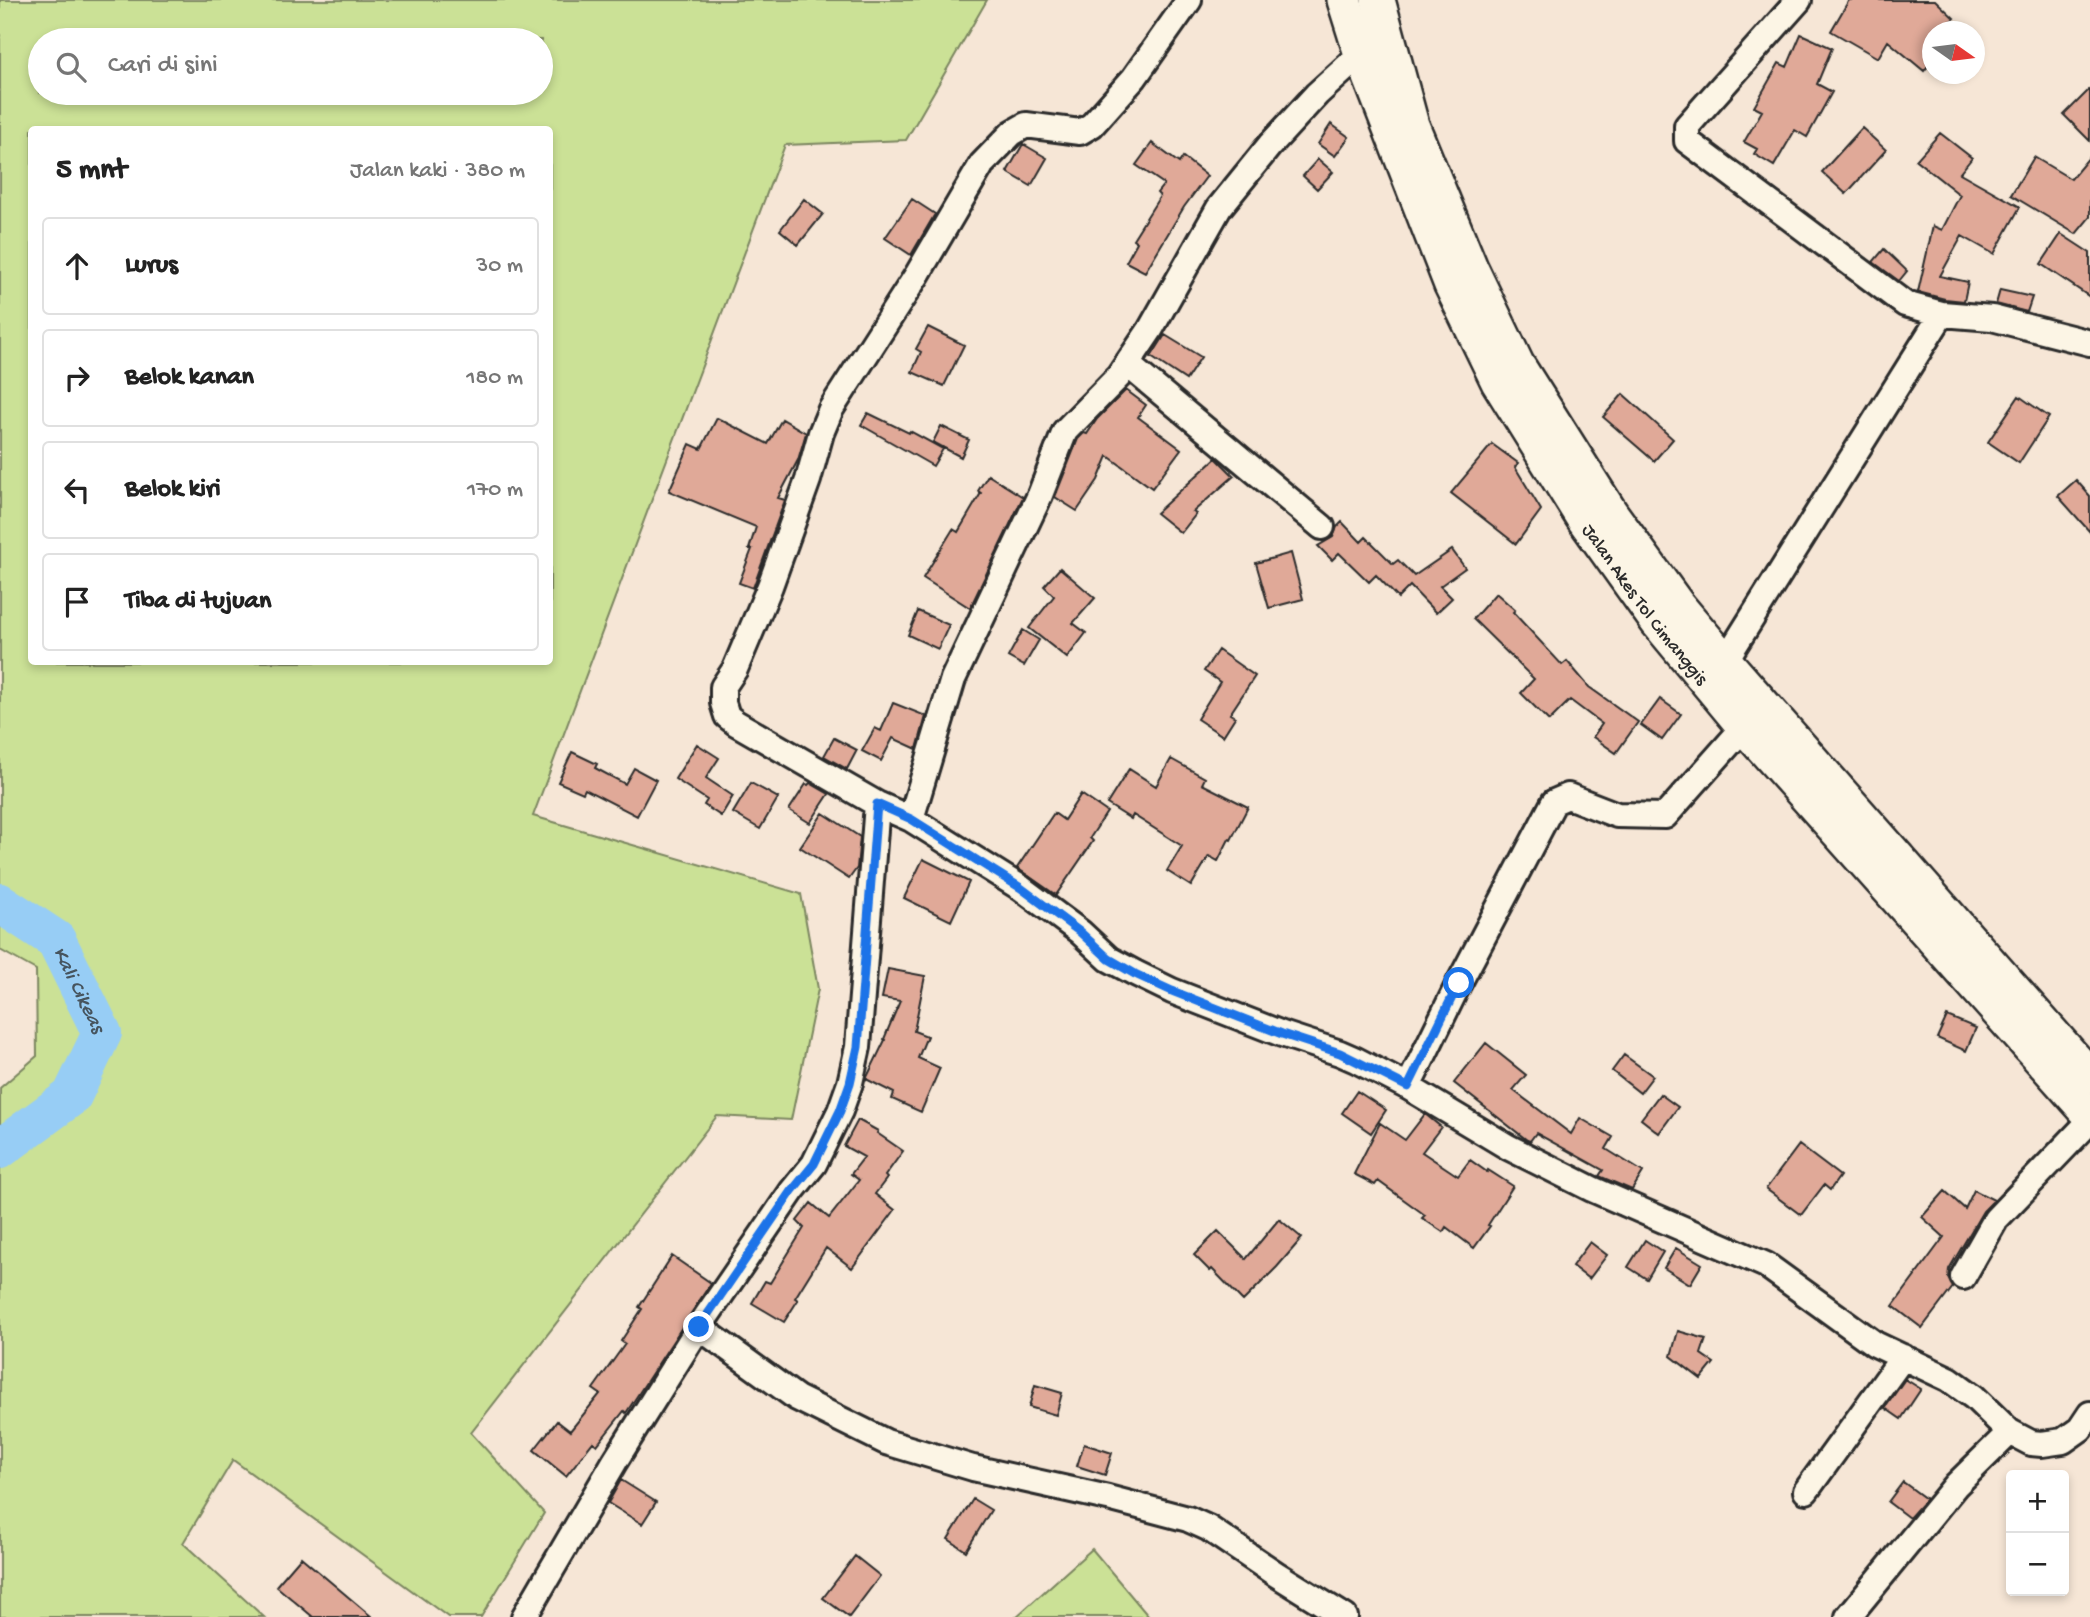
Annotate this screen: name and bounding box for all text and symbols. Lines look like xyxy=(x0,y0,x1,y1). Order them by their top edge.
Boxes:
north arrow xyxy=(1922,21,1985,84)
search box xyxy=(28,28,553,105)
icon: search xyxy=(52,48,90,86)
text: Cari di sini xyxy=(108,51,218,82)
text: 5 mnt xyxy=(56,154,127,189)
text: Jalan kaki · 380 m xyxy=(350,158,525,185)
icon: ahead xyxy=(58,247,96,285)
text: Lurus xyxy=(125,251,178,282)
text: 30 m xyxy=(476,253,523,280)
icon: right xyxy=(58,359,96,397)
text: Belok kanan xyxy=(125,363,254,394)
text: 180 m xyxy=(466,365,523,392)
icon: left xyxy=(58,471,96,509)
text: Belok kiri xyxy=(125,475,221,506)
text: 170 m xyxy=(467,477,523,504)
street label: Jalan Akes Tol Cimanggis xyxy=(1575,520,1713,691)
icon: arrive xyxy=(58,583,96,621)
text: Tiba di tujuan xyxy=(125,587,271,618)
water label: Kali Cikeas xyxy=(45,944,110,1040)
route start xyxy=(1443,967,1474,998)
route end xyxy=(683,1311,714,1342)
map controls xyxy=(2006,1470,2069,1596)
button: + xyxy=(2006,1470,2069,1533)
button: − xyxy=(2006,1533,2069,1596)

